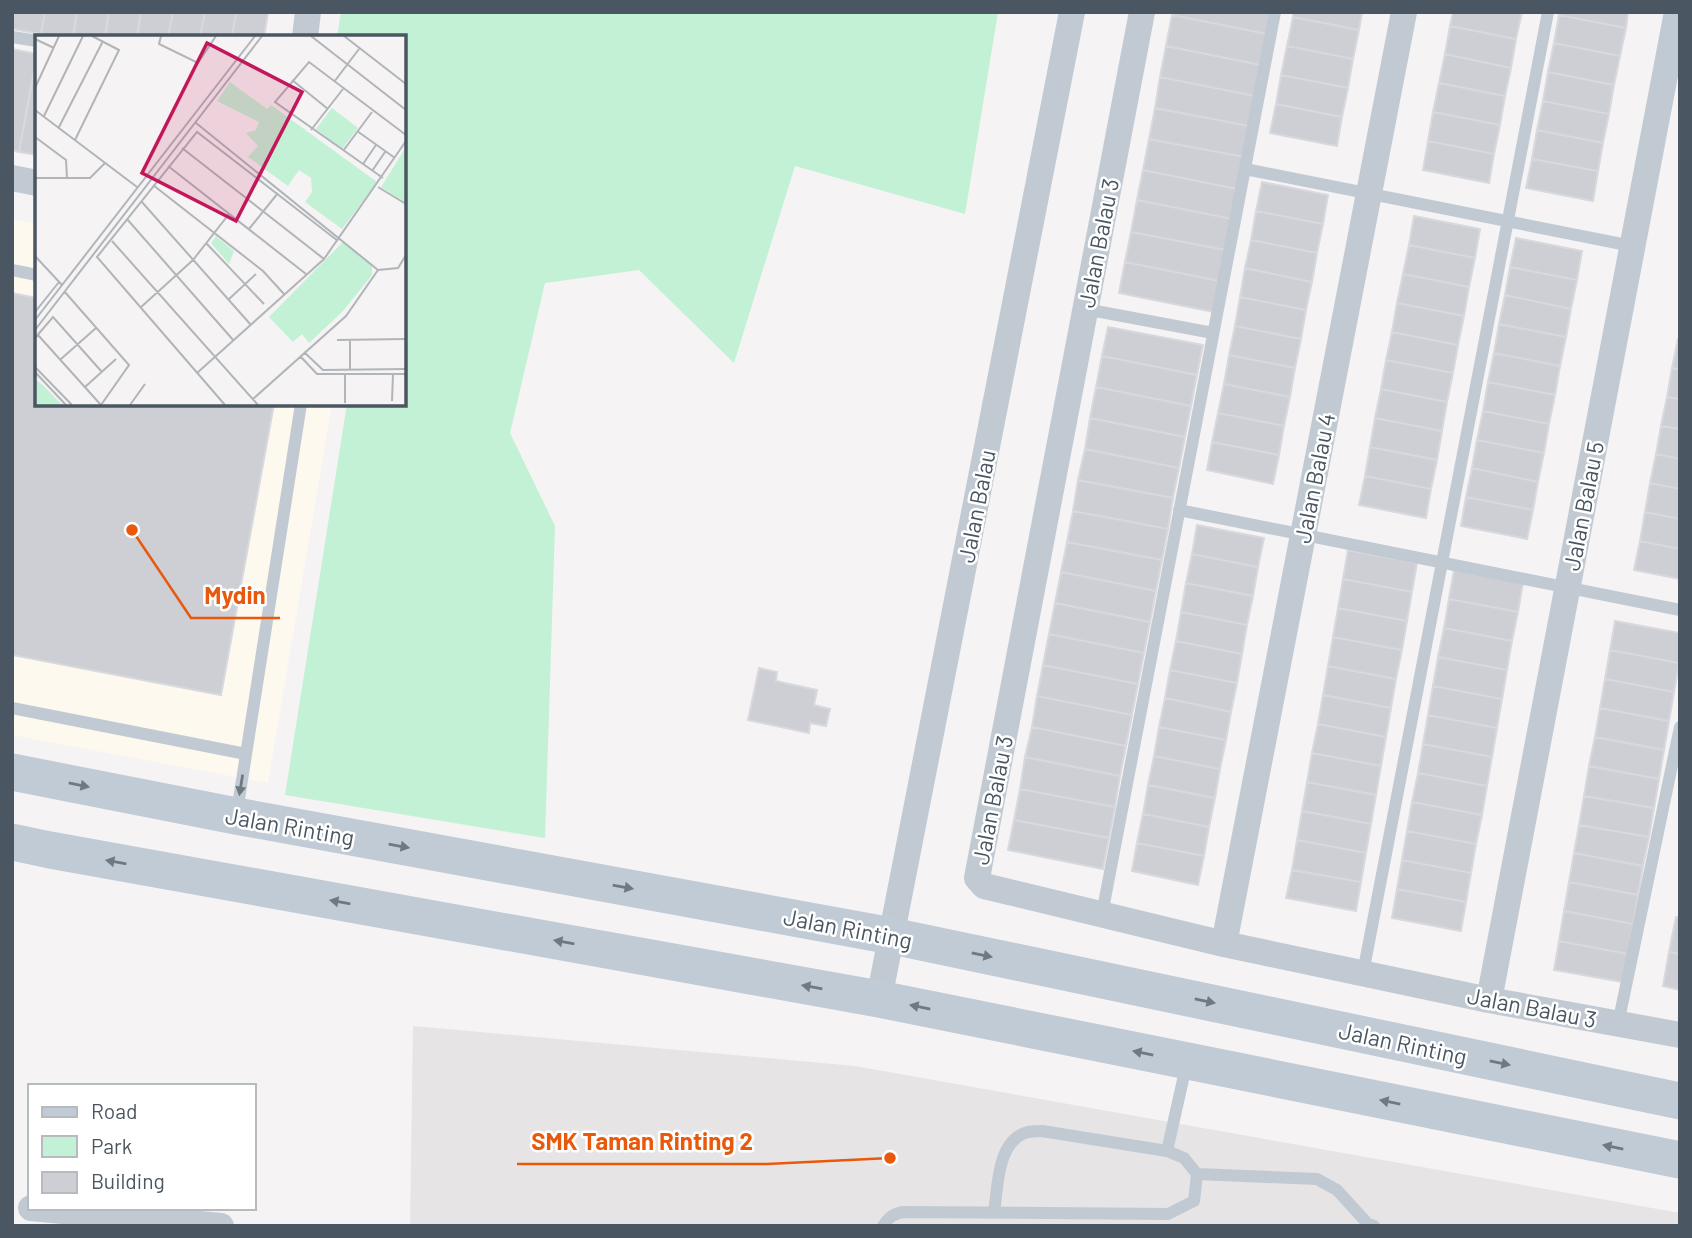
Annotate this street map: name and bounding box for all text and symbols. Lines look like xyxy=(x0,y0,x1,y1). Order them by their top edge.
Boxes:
inset map xyxy=(35,35,406,406)
street label: Jalan Balau 3 xyxy=(1072,176,1124,310)
street label: Jalan Balau 4 xyxy=(1288,411,1340,545)
street label: Jalan Balau 5 xyxy=(1557,439,1609,573)
street label: Jalan Balau xyxy=(951,447,1001,565)
callout: Mydin xyxy=(191,573,280,618)
text: Mydin xyxy=(204,580,266,609)
street label: Jalan Balau 3 xyxy=(966,733,1018,867)
one-way arrow xyxy=(235,774,246,796)
one-way arrow xyxy=(68,780,90,791)
street label: Jalan Rinting xyxy=(223,801,357,851)
one-way arrow xyxy=(388,841,410,852)
one-way arrow xyxy=(105,856,127,867)
one-way arrow xyxy=(612,882,634,893)
one-way arrow xyxy=(329,896,351,907)
street label: Jalan Rinting xyxy=(781,902,915,954)
one-way arrow xyxy=(553,937,575,948)
one-way arrow xyxy=(971,949,993,960)
one-way arrow xyxy=(801,981,823,992)
street label: Jalan Balau 3 xyxy=(1465,981,1599,1033)
one-way arrow xyxy=(1194,996,1216,1007)
one-way arrow xyxy=(909,1002,931,1013)
street label: Jalan Rinting xyxy=(1336,1016,1470,1070)
one-way arrow xyxy=(1132,1047,1154,1058)
one-way arrow xyxy=(1489,1058,1511,1069)
legend xyxy=(28,1084,256,1210)
one-way arrow xyxy=(1379,1097,1401,1108)
text: Road xyxy=(91,1098,137,1123)
callout: SMK Taman Rinting 2 xyxy=(517,1119,767,1164)
text: SMK Taman Rinting 2 xyxy=(531,1126,753,1155)
text: Park xyxy=(91,1133,132,1158)
one-way arrow xyxy=(1602,1141,1624,1152)
text: Building xyxy=(91,1168,165,1193)

